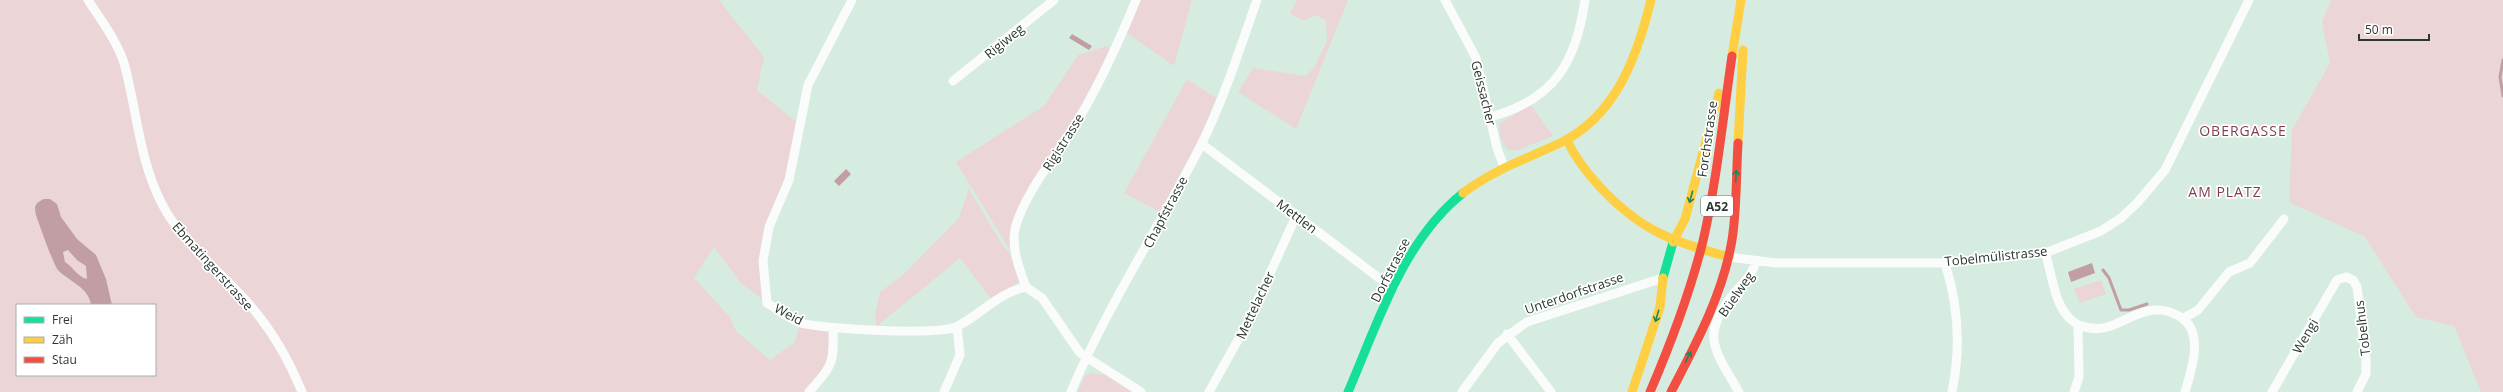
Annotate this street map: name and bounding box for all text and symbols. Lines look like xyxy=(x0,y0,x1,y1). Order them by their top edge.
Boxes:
scale bar xyxy=(2359,16,2429,42)
street label: Rigiweg xyxy=(980,20,1028,62)
text: 50 m xyxy=(2365,21,2393,38)
street label: Geissacher xyxy=(1467,59,1501,128)
street label: Forchstrasse xyxy=(1693,100,1721,178)
street label: Rigistrasse xyxy=(1038,110,1088,174)
district label: OBERGASSE xyxy=(2199,121,2287,140)
one-way arrow xyxy=(1732,170,1739,183)
street label: Chapfstrasse xyxy=(1139,173,1191,251)
district label: AM PLATZ xyxy=(2188,182,2262,201)
one-way arrow xyxy=(1687,190,1694,203)
street label: Mettlen xyxy=(1273,195,1321,237)
road number: A52 xyxy=(1701,196,1733,216)
street label: Ebmatingerstrasse xyxy=(168,218,258,314)
street label: Dorfstrasse xyxy=(1366,235,1414,305)
street label: Tobelmülistrasse xyxy=(1944,242,2048,270)
street label: Mettelacher xyxy=(1231,268,1279,342)
street label: Unterdorfstrasse xyxy=(1522,268,1626,318)
street label: Büelweg xyxy=(1714,268,1758,320)
street label: Weid xyxy=(771,299,807,329)
street label: Tobelhus xyxy=(2350,299,2374,357)
legend xyxy=(16,304,156,376)
one-way arrow xyxy=(1653,309,1660,322)
text: Frei xyxy=(52,311,73,328)
street label: Wengi xyxy=(2288,315,2322,357)
text: Zäh xyxy=(52,331,73,348)
text: Stau xyxy=(52,351,77,368)
one-way arrow xyxy=(1685,351,1692,363)

